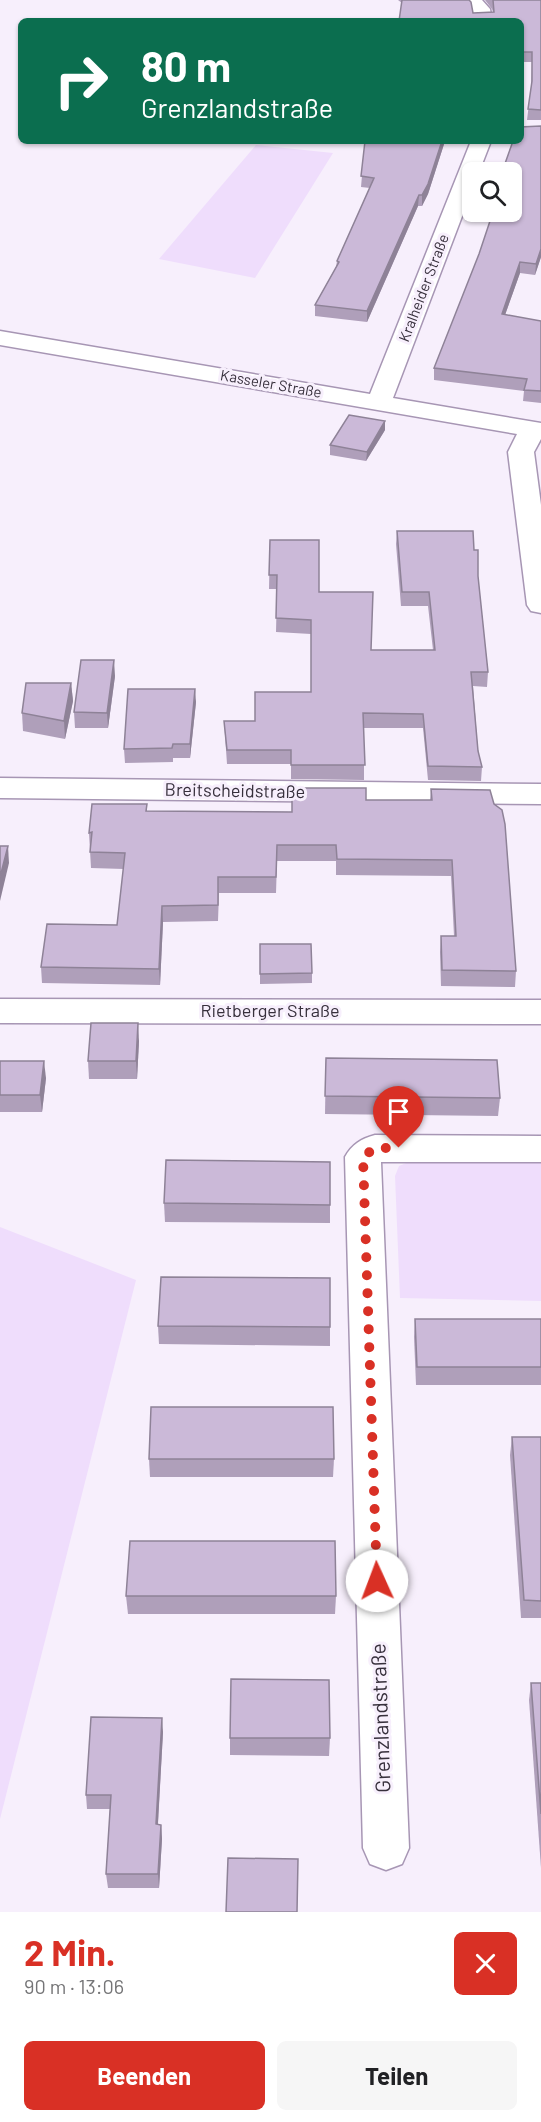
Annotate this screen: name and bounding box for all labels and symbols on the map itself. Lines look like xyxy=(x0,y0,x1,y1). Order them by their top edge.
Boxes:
street label: Kralheider Straße xyxy=(394,231,452,344)
street label: Kasseler Straße xyxy=(219,365,323,401)
street label: Breitscheidstraße xyxy=(165,778,306,802)
street label: Rietberger Straße xyxy=(200,999,340,1021)
pin xyxy=(373,1086,424,1148)
position arrow xyxy=(345,1549,409,1613)
street label: Grenzlandstraße xyxy=(364,1643,395,1793)

